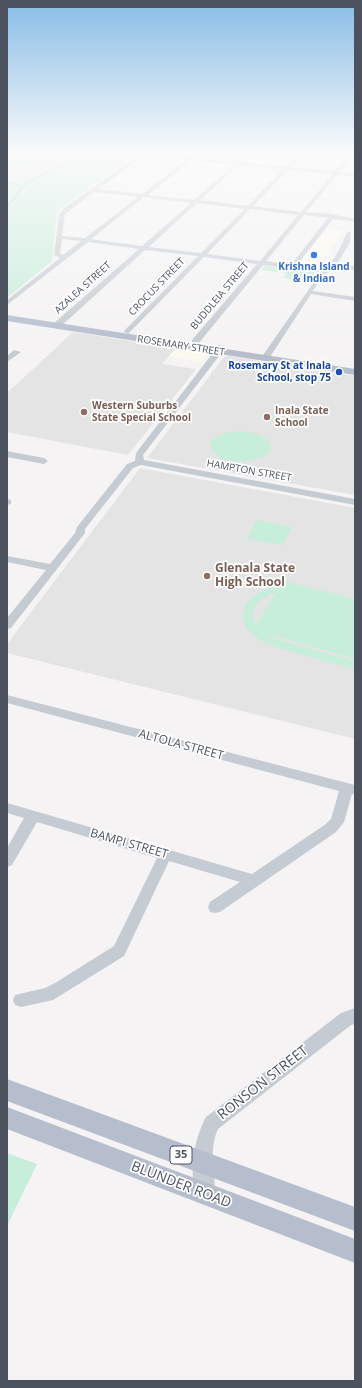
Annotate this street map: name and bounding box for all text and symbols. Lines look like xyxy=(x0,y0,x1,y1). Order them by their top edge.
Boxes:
marker: Krishna Island & Indian xyxy=(309,250,319,260)
street label: CROCUS STREET xyxy=(126,256,188,318)
street label: AZALEA STREET xyxy=(52,260,114,316)
street label: BUDDLEIA STREET xyxy=(188,260,252,332)
place label: Krishna Island & Indian xyxy=(278,261,350,284)
street label: ROSEMARY STREET xyxy=(136,333,226,359)
place label: Rosemary St at Inala School, stop 75 xyxy=(228,360,331,384)
marker: Rosemary St at Inala School, stop 75 xyxy=(334,367,344,377)
place label: Western Suburbs State Special School xyxy=(92,400,191,424)
place label: Inala State School xyxy=(275,405,329,428)
marker: Western Suburbs State Special School xyxy=(79,407,89,417)
marker: Inala State School xyxy=(262,412,272,422)
street label: HAMPTON STREET xyxy=(206,458,292,484)
place label: Glenala State High School xyxy=(215,562,295,590)
marker: Glenala State High School xyxy=(202,571,212,581)
street label: ALTOLA STREET xyxy=(137,727,225,763)
street label: BAMPI STREET xyxy=(88,826,170,862)
street label: RONSON STREET xyxy=(214,1042,312,1124)
road number: 35 xyxy=(170,1146,192,1164)
street label: BLUNDER ROAD xyxy=(129,1158,233,1212)

